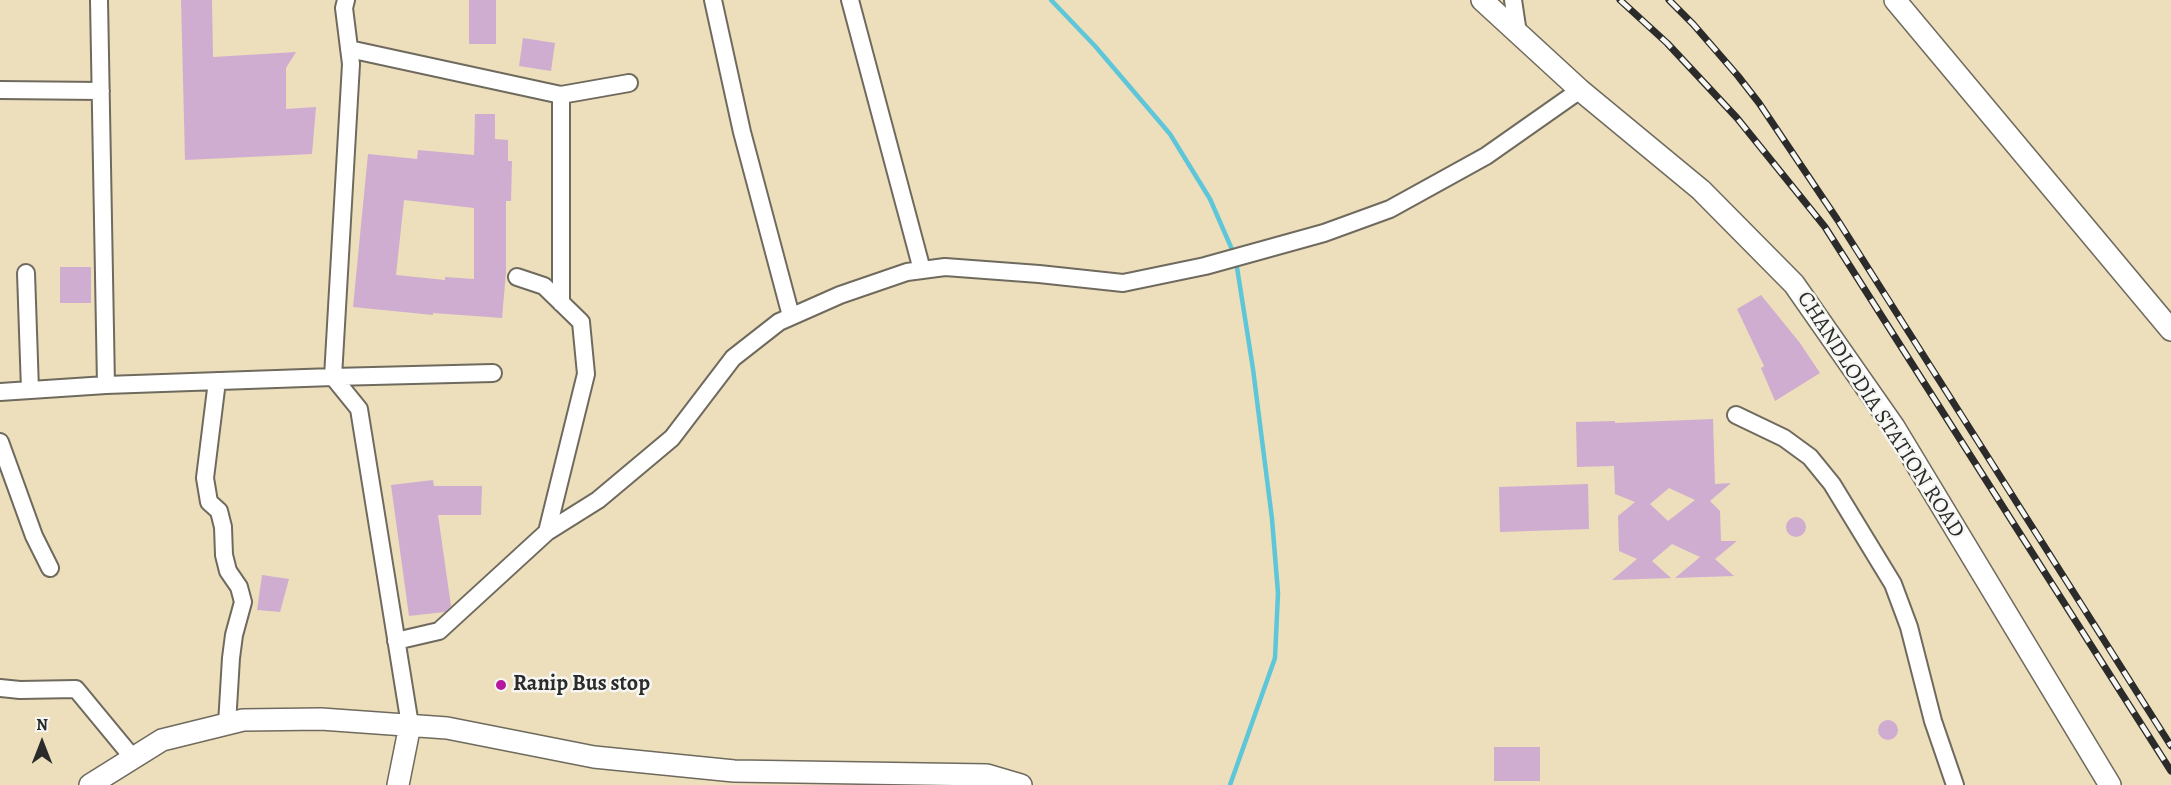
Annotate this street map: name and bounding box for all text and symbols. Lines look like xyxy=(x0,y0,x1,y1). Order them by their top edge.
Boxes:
street label: CHANDLODIA STATION ROAD xyxy=(1790,287,1970,543)
place label: Ranip Bus stop xyxy=(513,672,650,698)
marker: Ranip Bus stop xyxy=(494,678,508,692)
north arrow xyxy=(12,713,72,773)
text: N xyxy=(36,714,48,736)

